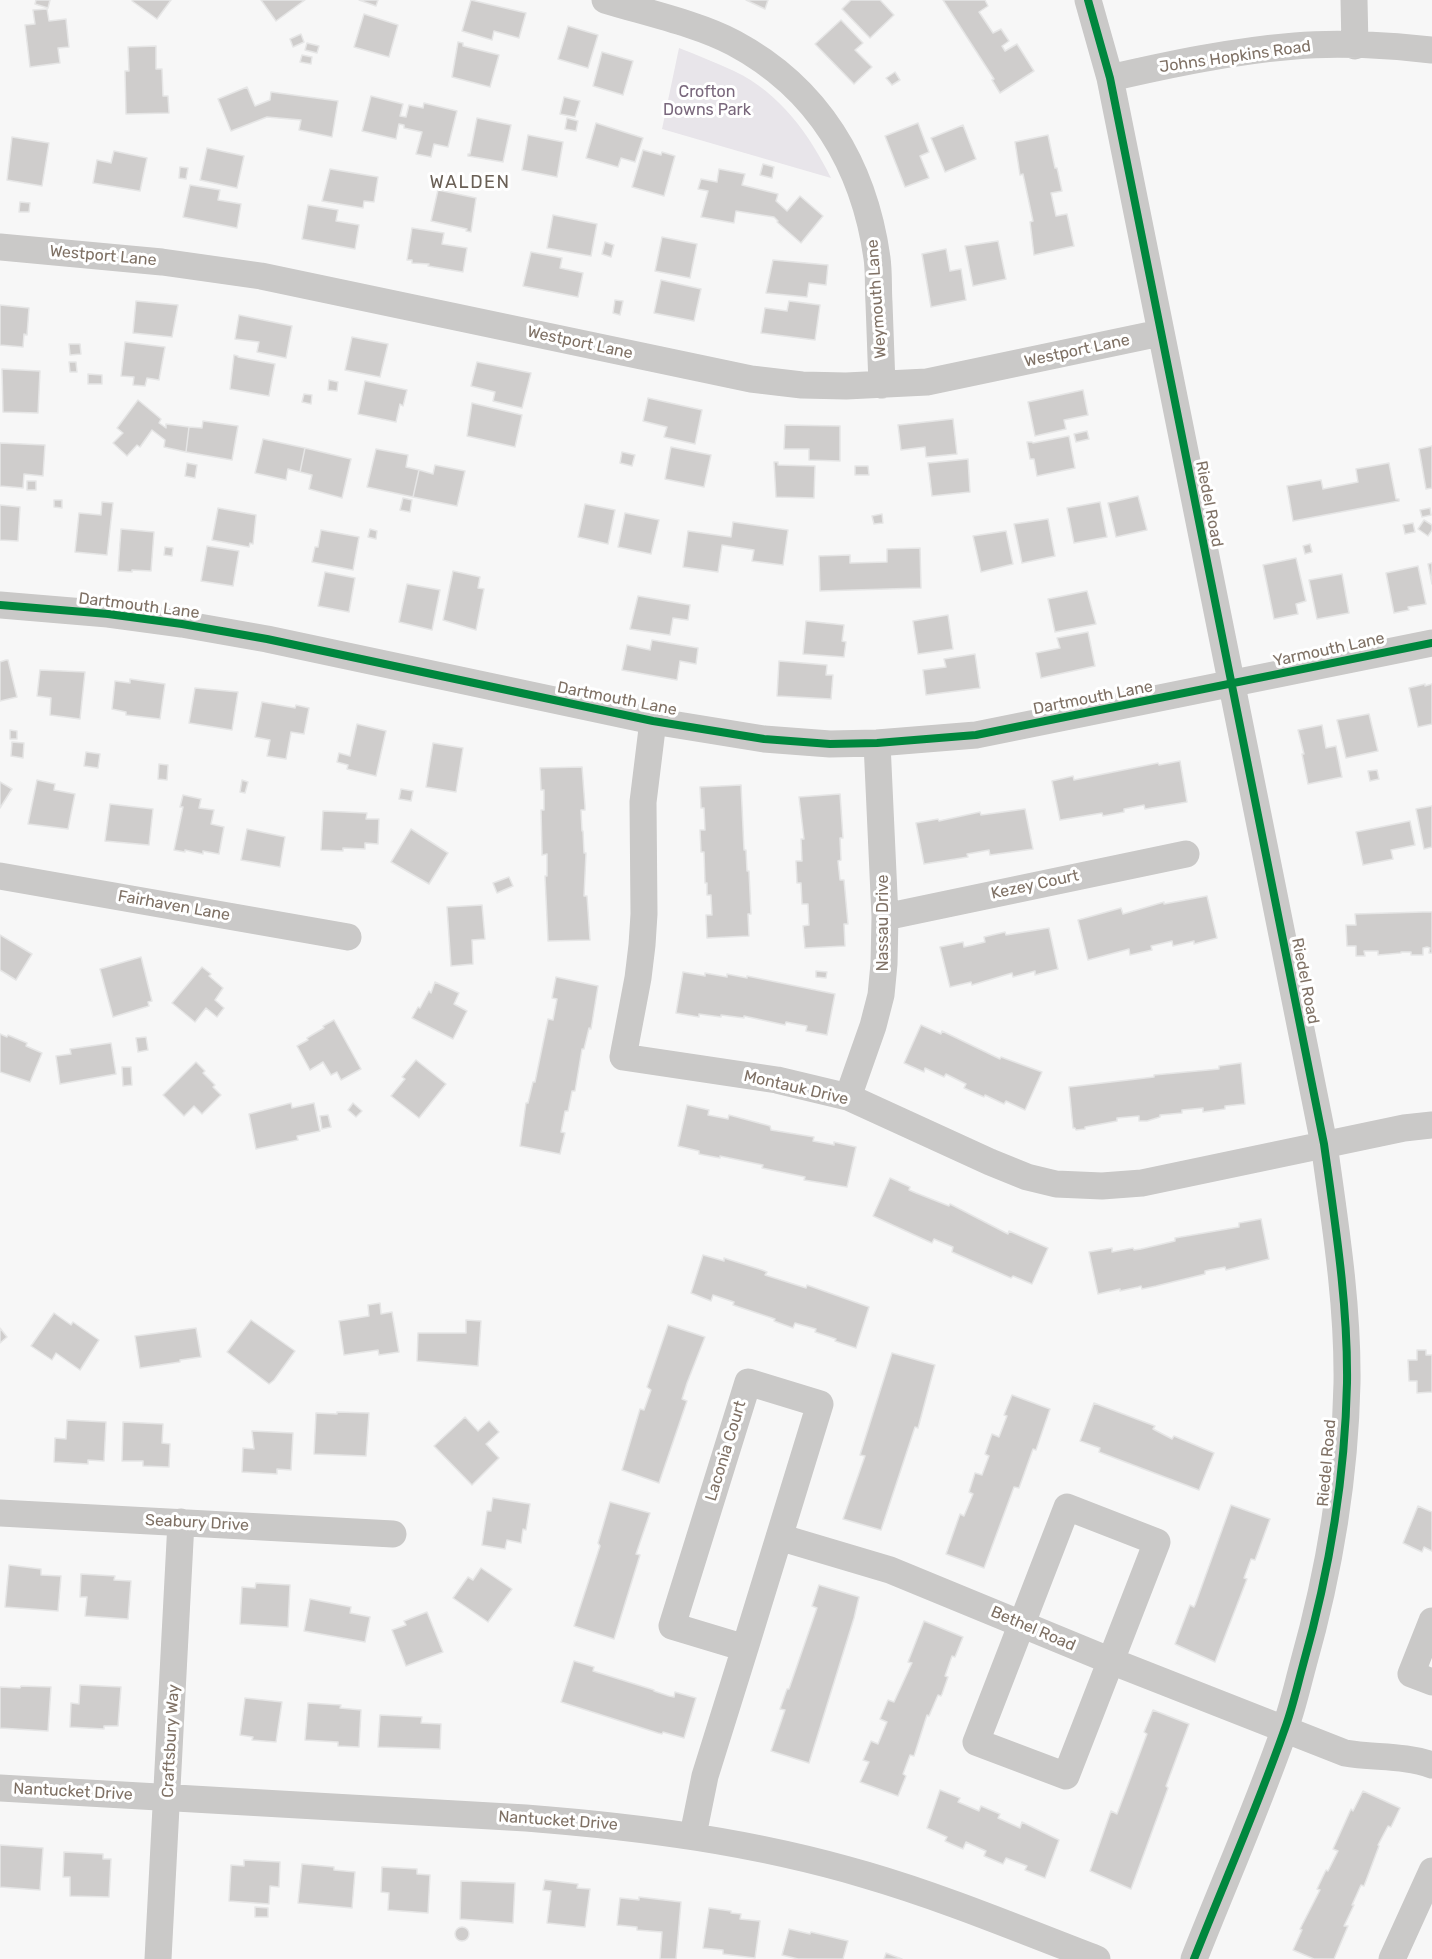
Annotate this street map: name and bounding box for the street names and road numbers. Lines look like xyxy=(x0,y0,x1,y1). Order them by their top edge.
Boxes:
street label: Johns Hopkins Road xyxy=(1158,37,1312,77)
street label: Weymouth Lane xyxy=(863,239,891,359)
street label: Westport Lane xyxy=(49,242,157,270)
street label: Westport Lane xyxy=(526,322,634,364)
street label: Westport Lane xyxy=(1023,330,1131,372)
street label: Riedel Road xyxy=(1191,459,1227,549)
street label: Dartmouth Lane xyxy=(77,589,201,623)
street label: Yarmouth Lane xyxy=(1272,629,1386,671)
street label: Dartmouth Lane xyxy=(1031,677,1155,719)
street label: Dartmouth Lane xyxy=(555,678,679,720)
street label: Kezey Court xyxy=(989,866,1081,904)
street label: Nassau Drive xyxy=(873,874,893,972)
street label: Fairhaven Lane xyxy=(116,887,232,925)
street label: Riedel Road xyxy=(1287,936,1323,1026)
street label: Montauk Drive xyxy=(742,1067,850,1109)
street label: Laconia Court xyxy=(702,1398,750,1504)
street label: Riedel Road xyxy=(1314,1419,1340,1507)
street label: Seabury Drive xyxy=(144,1511,250,1535)
street label: Bethel Road xyxy=(988,1603,1078,1655)
street label: Craftsbury Way xyxy=(158,1684,184,1798)
street label: Nantucket Drive xyxy=(13,1779,133,1805)
street label: Nantucket Drive xyxy=(498,1807,618,1835)

